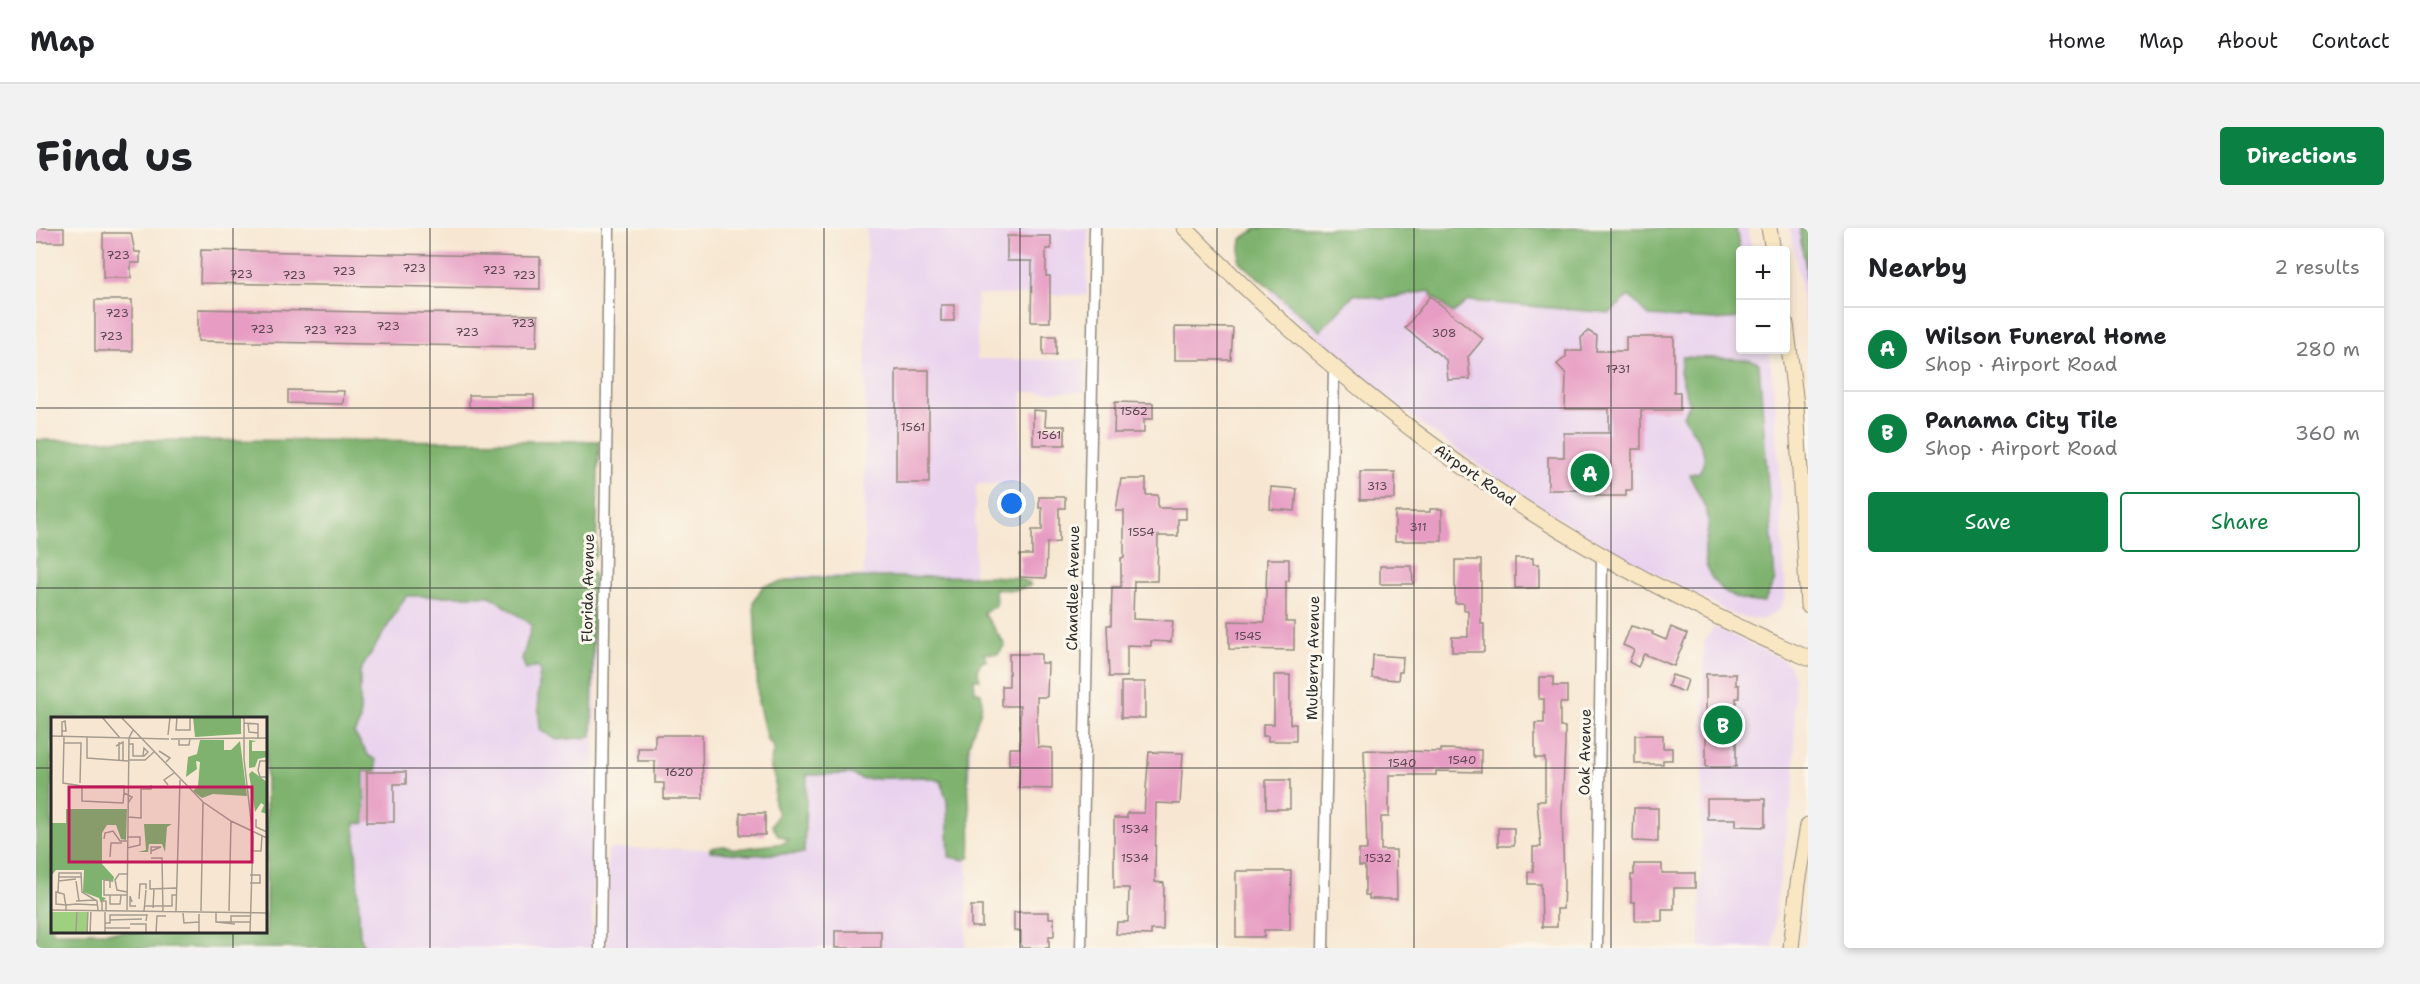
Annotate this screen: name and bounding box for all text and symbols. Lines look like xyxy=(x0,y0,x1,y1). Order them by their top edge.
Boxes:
text: Map xyxy=(30,22,95,60)
text: Home xyxy=(2048,27,2106,55)
text: Map xyxy=(2139,27,2184,55)
text: About xyxy=(2217,27,2278,55)
text: Contact xyxy=(2311,27,2390,55)
button: Directions xyxy=(2220,127,2384,185)
text: Find us xyxy=(36,128,193,184)
map controls xyxy=(1736,246,1790,354)
button: + xyxy=(1736,246,1790,300)
house number: 723 xyxy=(106,247,130,263)
text: Nearby xyxy=(1868,250,1967,285)
text: 2 results xyxy=(2274,254,2360,280)
house number: 723 xyxy=(402,260,426,276)
house number: 723 xyxy=(482,262,506,278)
house number: 723 xyxy=(332,263,356,279)
house number: 723 xyxy=(229,266,253,282)
house number: 723 xyxy=(282,267,306,283)
house number: 723 xyxy=(512,267,536,283)
button: − xyxy=(1736,300,1790,354)
house number: 723 xyxy=(105,305,129,321)
house number: 723 xyxy=(511,315,535,331)
house number: 723 xyxy=(376,318,400,334)
house number: 723 xyxy=(250,321,274,337)
house number: 723 xyxy=(303,322,327,338)
house number: 723 xyxy=(333,322,357,338)
text: Wilson Funeral Home xyxy=(1925,322,2167,351)
house number: 723 xyxy=(455,324,479,340)
house number: 308 xyxy=(1432,325,1456,341)
house number: 723 xyxy=(99,328,123,344)
text: A xyxy=(1880,336,1895,362)
text: 280 m xyxy=(2295,336,2360,362)
text: Shop · Airport Road xyxy=(1925,351,2117,377)
house number: 1731 xyxy=(1606,361,1630,377)
house number: 1562 xyxy=(1120,403,1148,419)
text: Panama City Tile xyxy=(1925,406,2118,435)
house number: 1561 xyxy=(901,419,925,435)
text: B xyxy=(1881,420,1894,446)
text: 360 m xyxy=(2295,420,2360,446)
house number: 1561 xyxy=(1037,427,1061,443)
text: Shop · Airport Road xyxy=(1925,435,2117,461)
street label: Airport Road xyxy=(1430,440,1520,511)
pin: A xyxy=(1570,450,1610,496)
house number: 313 xyxy=(1367,478,1387,494)
your location xyxy=(997,489,1026,518)
button: Save xyxy=(1868,492,2108,552)
button: Share xyxy=(2120,492,2360,552)
house number: 311 xyxy=(1409,519,1427,535)
house number: 1554 xyxy=(1127,524,1155,540)
street label: Chandlee Avenue xyxy=(1062,525,1084,651)
street label: Florida Avenue xyxy=(577,533,599,643)
street label: Mulberry Avenue xyxy=(1302,596,1324,720)
house number: 1545 xyxy=(1234,628,1262,644)
pin: B xyxy=(1704,702,1742,748)
street label: Oak Avenue xyxy=(1574,709,1596,795)
inset map xyxy=(51,717,267,933)
house number: 1540 xyxy=(1448,752,1476,768)
house number: 1540 xyxy=(1388,755,1416,771)
house number: 1620 xyxy=(665,764,693,780)
house number: 1534 xyxy=(1121,821,1149,837)
house number: 1534 xyxy=(1121,850,1149,866)
house number: 1532 xyxy=(1364,850,1392,866)

